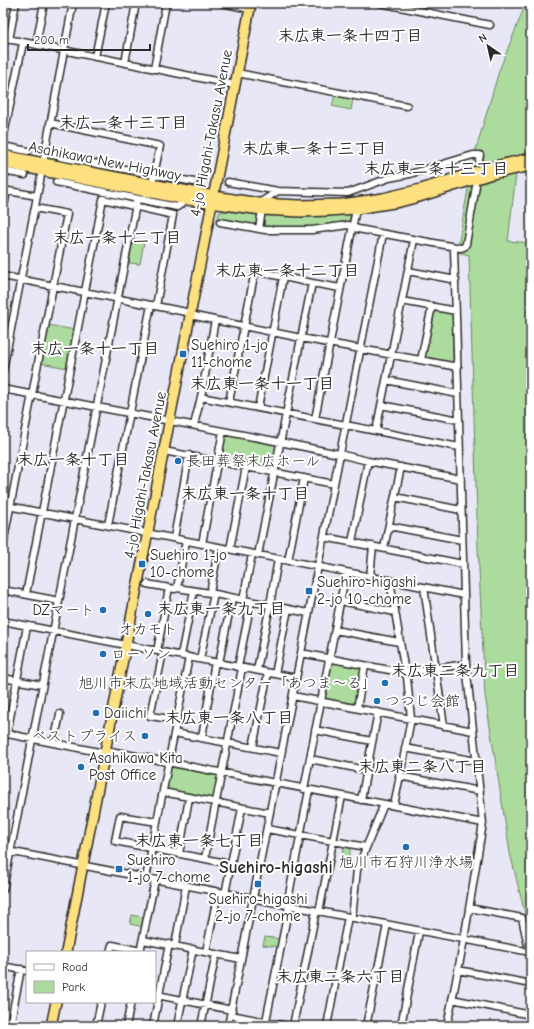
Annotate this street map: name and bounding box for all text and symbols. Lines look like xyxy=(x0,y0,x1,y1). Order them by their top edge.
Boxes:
scale bar xyxy=(28,26,150,52)
north arrow xyxy=(468,26,508,66)
district label: 末広東一条十四丁目 xyxy=(278,27,422,45)
text: N xyxy=(476,31,489,46)
text: 200 m xyxy=(34,33,69,47)
street label: 4-jo Higahi-Takasu Avenue xyxy=(186,47,236,218)
district label: 末広一条十三丁目 xyxy=(59,114,187,132)
street label: Asahikawa New Highway xyxy=(27,137,183,185)
district label: 末広東一条十三丁目 xyxy=(242,140,386,158)
district label: 末広東二条十三丁目 xyxy=(364,160,508,178)
district label: 末広一条十二丁目 xyxy=(53,229,181,247)
district label: 末広東一条十二丁目 xyxy=(215,262,359,280)
place label: Suehiro 1-jo 11-chome xyxy=(191,336,268,371)
district label: 末広一条十一丁目 xyxy=(31,340,159,358)
marker: Suehiro 1-jo 11-chome xyxy=(178,349,188,359)
district label: 末広東一条十一丁目 xyxy=(190,375,334,393)
street label: 4-jo Higahi-Takasu Avenue xyxy=(120,389,170,560)
district label: 末広一条十丁目 xyxy=(17,451,129,469)
place label: 長田葬祭末広ホール xyxy=(186,452,320,470)
marker: 長田葬祭末広ホール xyxy=(173,456,183,466)
district label: 末広東一条十丁目 xyxy=(181,485,309,503)
place label: Suehiro 1-jo 10-chome xyxy=(150,546,227,581)
marker: Suehiro 1-jo 10-chome xyxy=(137,559,147,569)
place label: Suehiro-higashi 2-jo 10-chome xyxy=(317,573,416,608)
marker: Suehiro-higashi 2-jo 10-chome xyxy=(304,586,314,596)
district label: 末広東一条九丁目 xyxy=(157,600,285,618)
place label: DZマート xyxy=(32,601,95,619)
marker: DZマート xyxy=(98,605,108,615)
marker: オカモト xyxy=(143,609,153,619)
place label: オカモト xyxy=(118,620,178,638)
place label: ローソン xyxy=(111,645,171,663)
marker: ローソン xyxy=(98,649,108,659)
district label: 末広東二条九丁目 xyxy=(391,662,519,680)
place label: 旭川市末広地域活動センター「あつま〜る」 xyxy=(78,674,377,692)
marker: 旭川市末広地域活動センター「あつま〜る」 xyxy=(380,678,390,688)
place label: つつじ会館 xyxy=(385,692,460,710)
marker: つつじ会館 xyxy=(372,696,382,706)
place label: Daiichi xyxy=(104,704,147,722)
marker: Daiichi xyxy=(91,708,101,718)
district label: 末広東一条八丁目 xyxy=(165,709,293,727)
place label: ベストプライス xyxy=(32,727,137,745)
marker: ベストプライス xyxy=(140,731,150,741)
place label: Asahikawa Kita Post Office xyxy=(89,749,183,784)
district label: 末広東二条八丁目 xyxy=(358,758,486,776)
marker: Asahikawa Kita Post Office xyxy=(76,762,86,772)
district label: 末広東一条七丁目 xyxy=(135,832,263,850)
marker: 旭川市石狩川浄水場 xyxy=(401,842,411,852)
place label: Suehiro 1-jo 7-chome xyxy=(127,851,211,886)
place label: 旭川市石狩川浄水場 xyxy=(338,853,474,871)
district label: Suehiro-higashi xyxy=(219,858,333,877)
marker: Suehiro 1-jo 7-chome xyxy=(114,864,124,874)
marker: Suehiro-higashi 2-jo 7-chome xyxy=(253,879,263,889)
place label: Suehiro-higashi 2-jo 7-chome xyxy=(208,890,308,925)
legend xyxy=(26,951,156,1003)
text: Road xyxy=(62,960,88,974)
district label: 末広東二条六丁目 xyxy=(276,968,404,986)
text: Park xyxy=(62,980,85,994)

